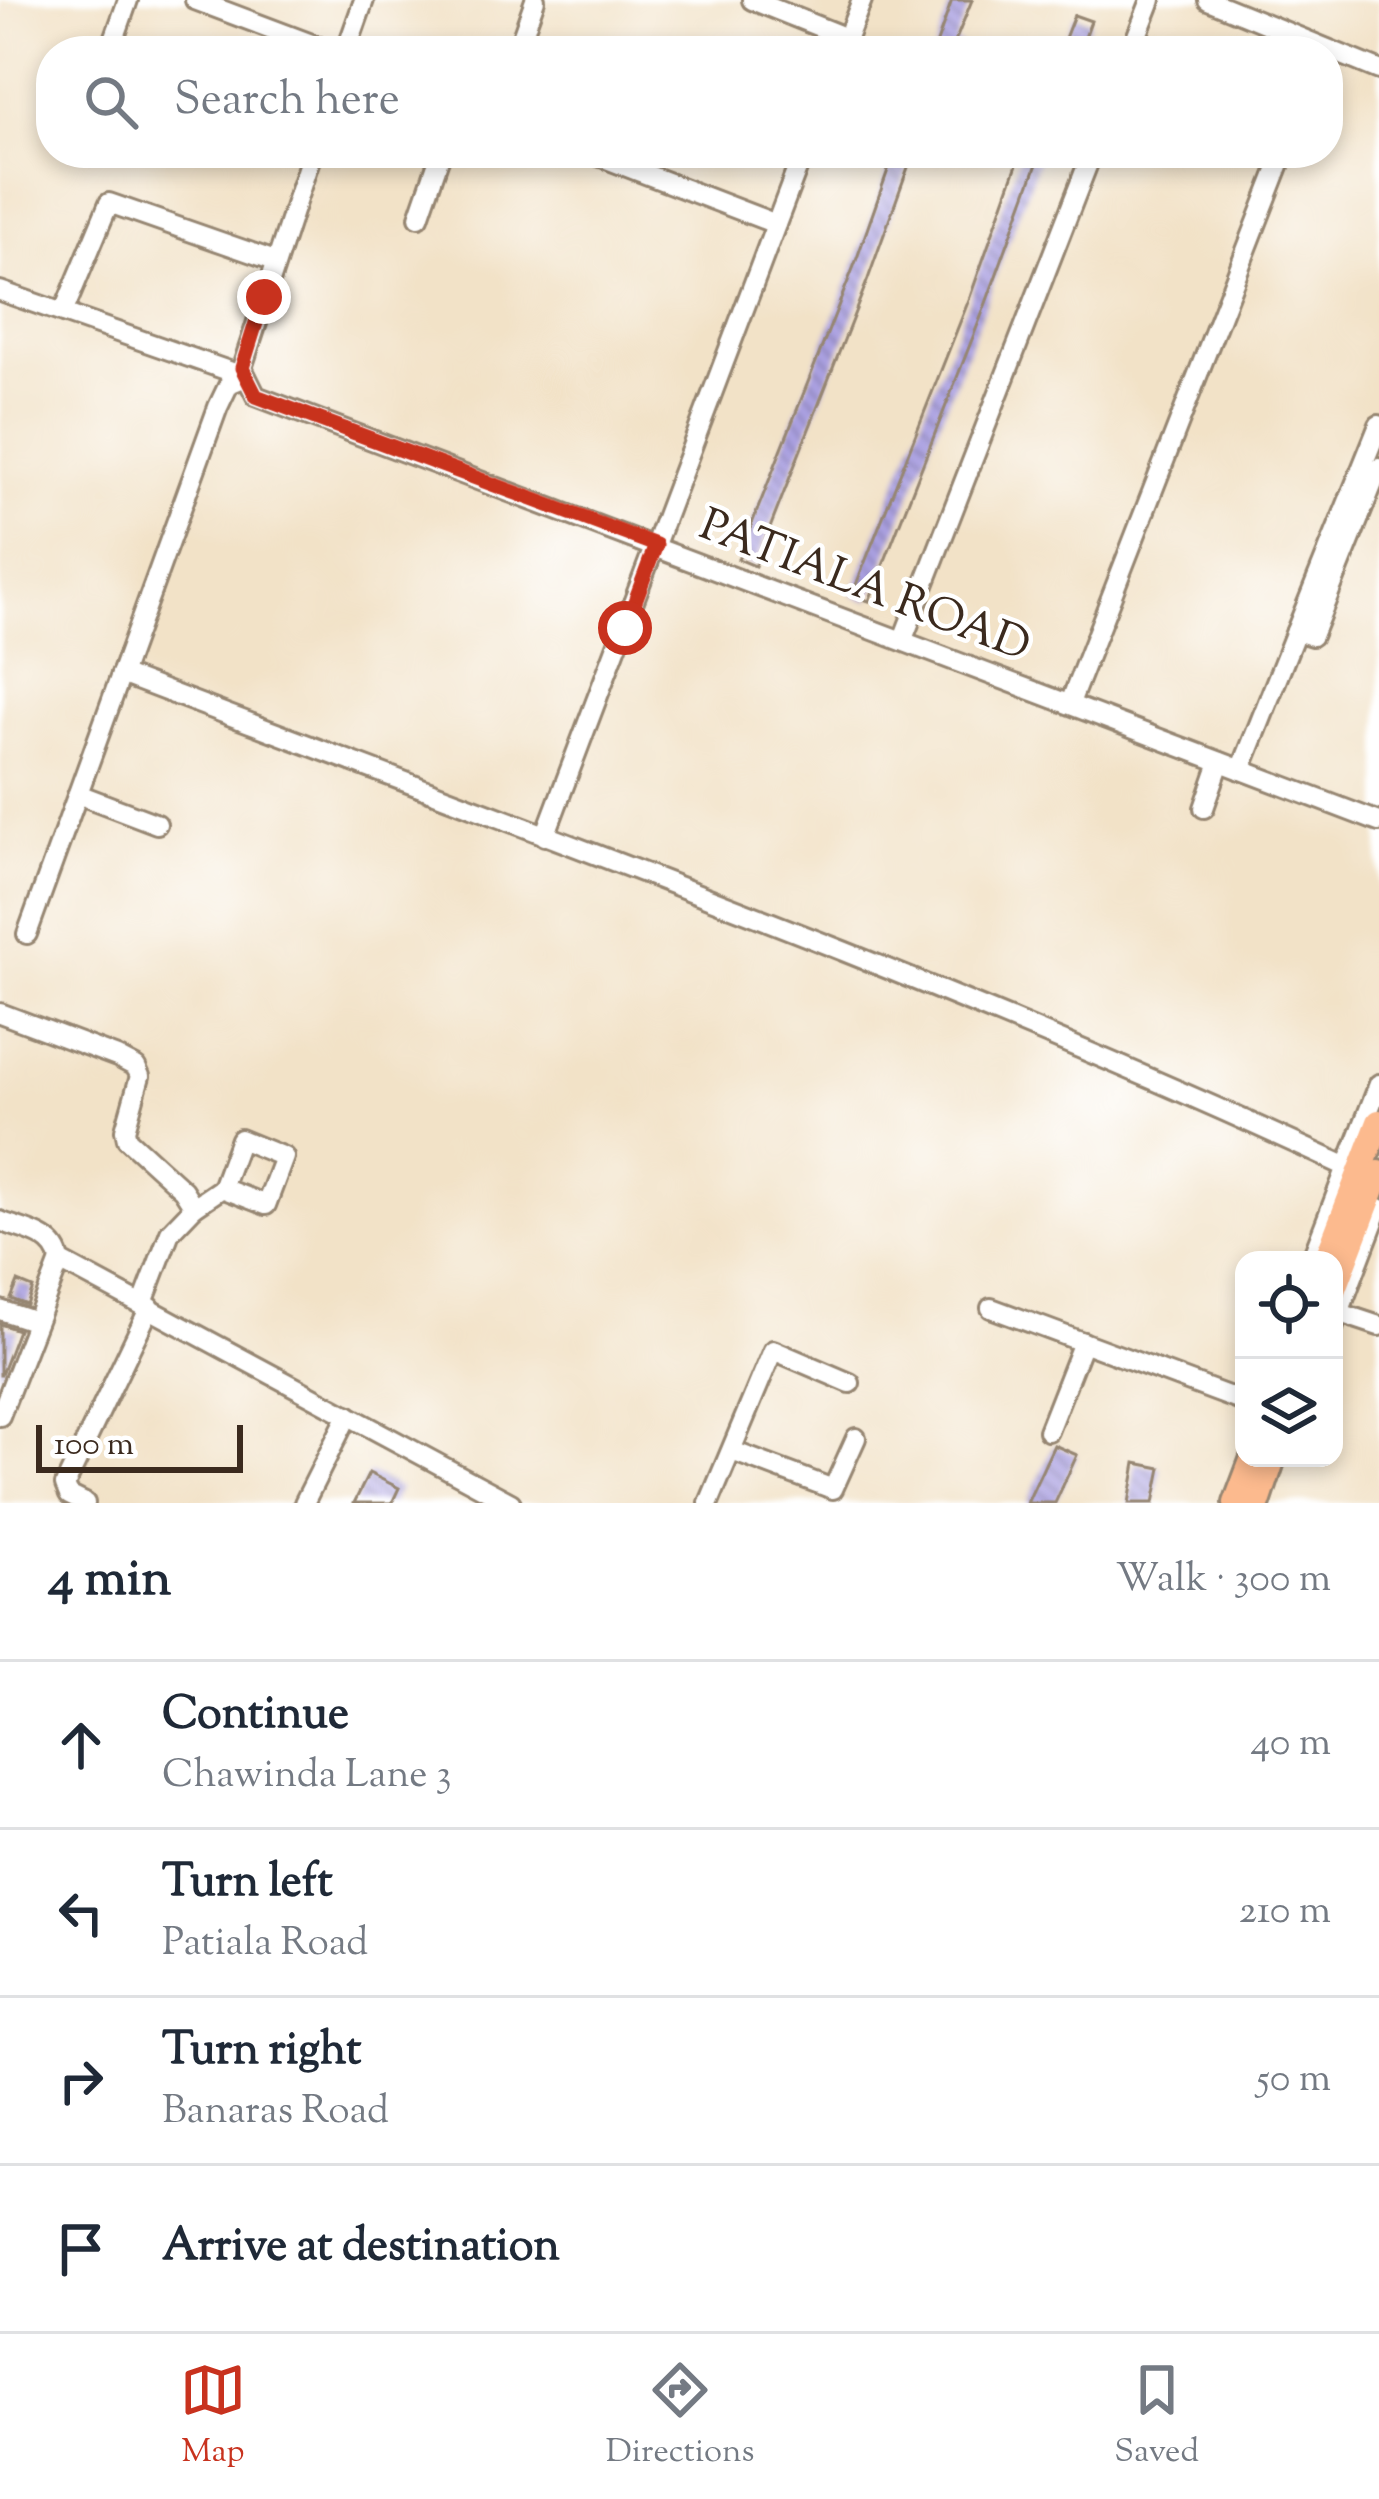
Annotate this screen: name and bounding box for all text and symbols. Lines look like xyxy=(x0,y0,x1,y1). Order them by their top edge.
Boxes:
search box xyxy=(36,36,1343,168)
icon: search xyxy=(78,69,144,135)
text: Search here xyxy=(174,70,400,135)
route end xyxy=(237,270,291,324)
street label: PATIALA ROAD xyxy=(689,495,1039,681)
route start xyxy=(598,601,652,655)
map controls xyxy=(1235,1251,1343,1467)
button: locate xyxy=(1235,1251,1343,1359)
button: layers xyxy=(1235,1359,1343,1467)
scale bar xyxy=(36,1419,243,1472)
text: 100 m xyxy=(54,1422,134,1470)
text: 4 min xyxy=(48,1545,171,1618)
text: Walk · 300 m xyxy=(1116,1553,1331,1609)
text: Continue xyxy=(162,1684,349,1749)
icon: ahead xyxy=(48,1712,114,1778)
text: 40 m xyxy=(1251,1717,1331,1773)
text: Chawinda Lane 3 xyxy=(162,1749,451,1805)
text: Turn left xyxy=(162,1852,333,1917)
icon: left xyxy=(48,1880,114,1946)
text: 210 m xyxy=(1239,1885,1331,1941)
text: Patiala Road xyxy=(162,1917,368,1973)
text: Turn right xyxy=(162,2020,361,2085)
icon: right xyxy=(48,2048,114,2114)
text: 50 m xyxy=(1256,2053,1331,2109)
text: Banaras Road xyxy=(162,2085,389,2141)
icon: arrive xyxy=(48,2216,114,2282)
text: Arrive at destination xyxy=(162,2216,560,2281)
tab: Map xyxy=(180,2357,246,2477)
tab: Directions xyxy=(606,2357,755,2477)
tab: Saved xyxy=(1114,2357,1199,2477)

